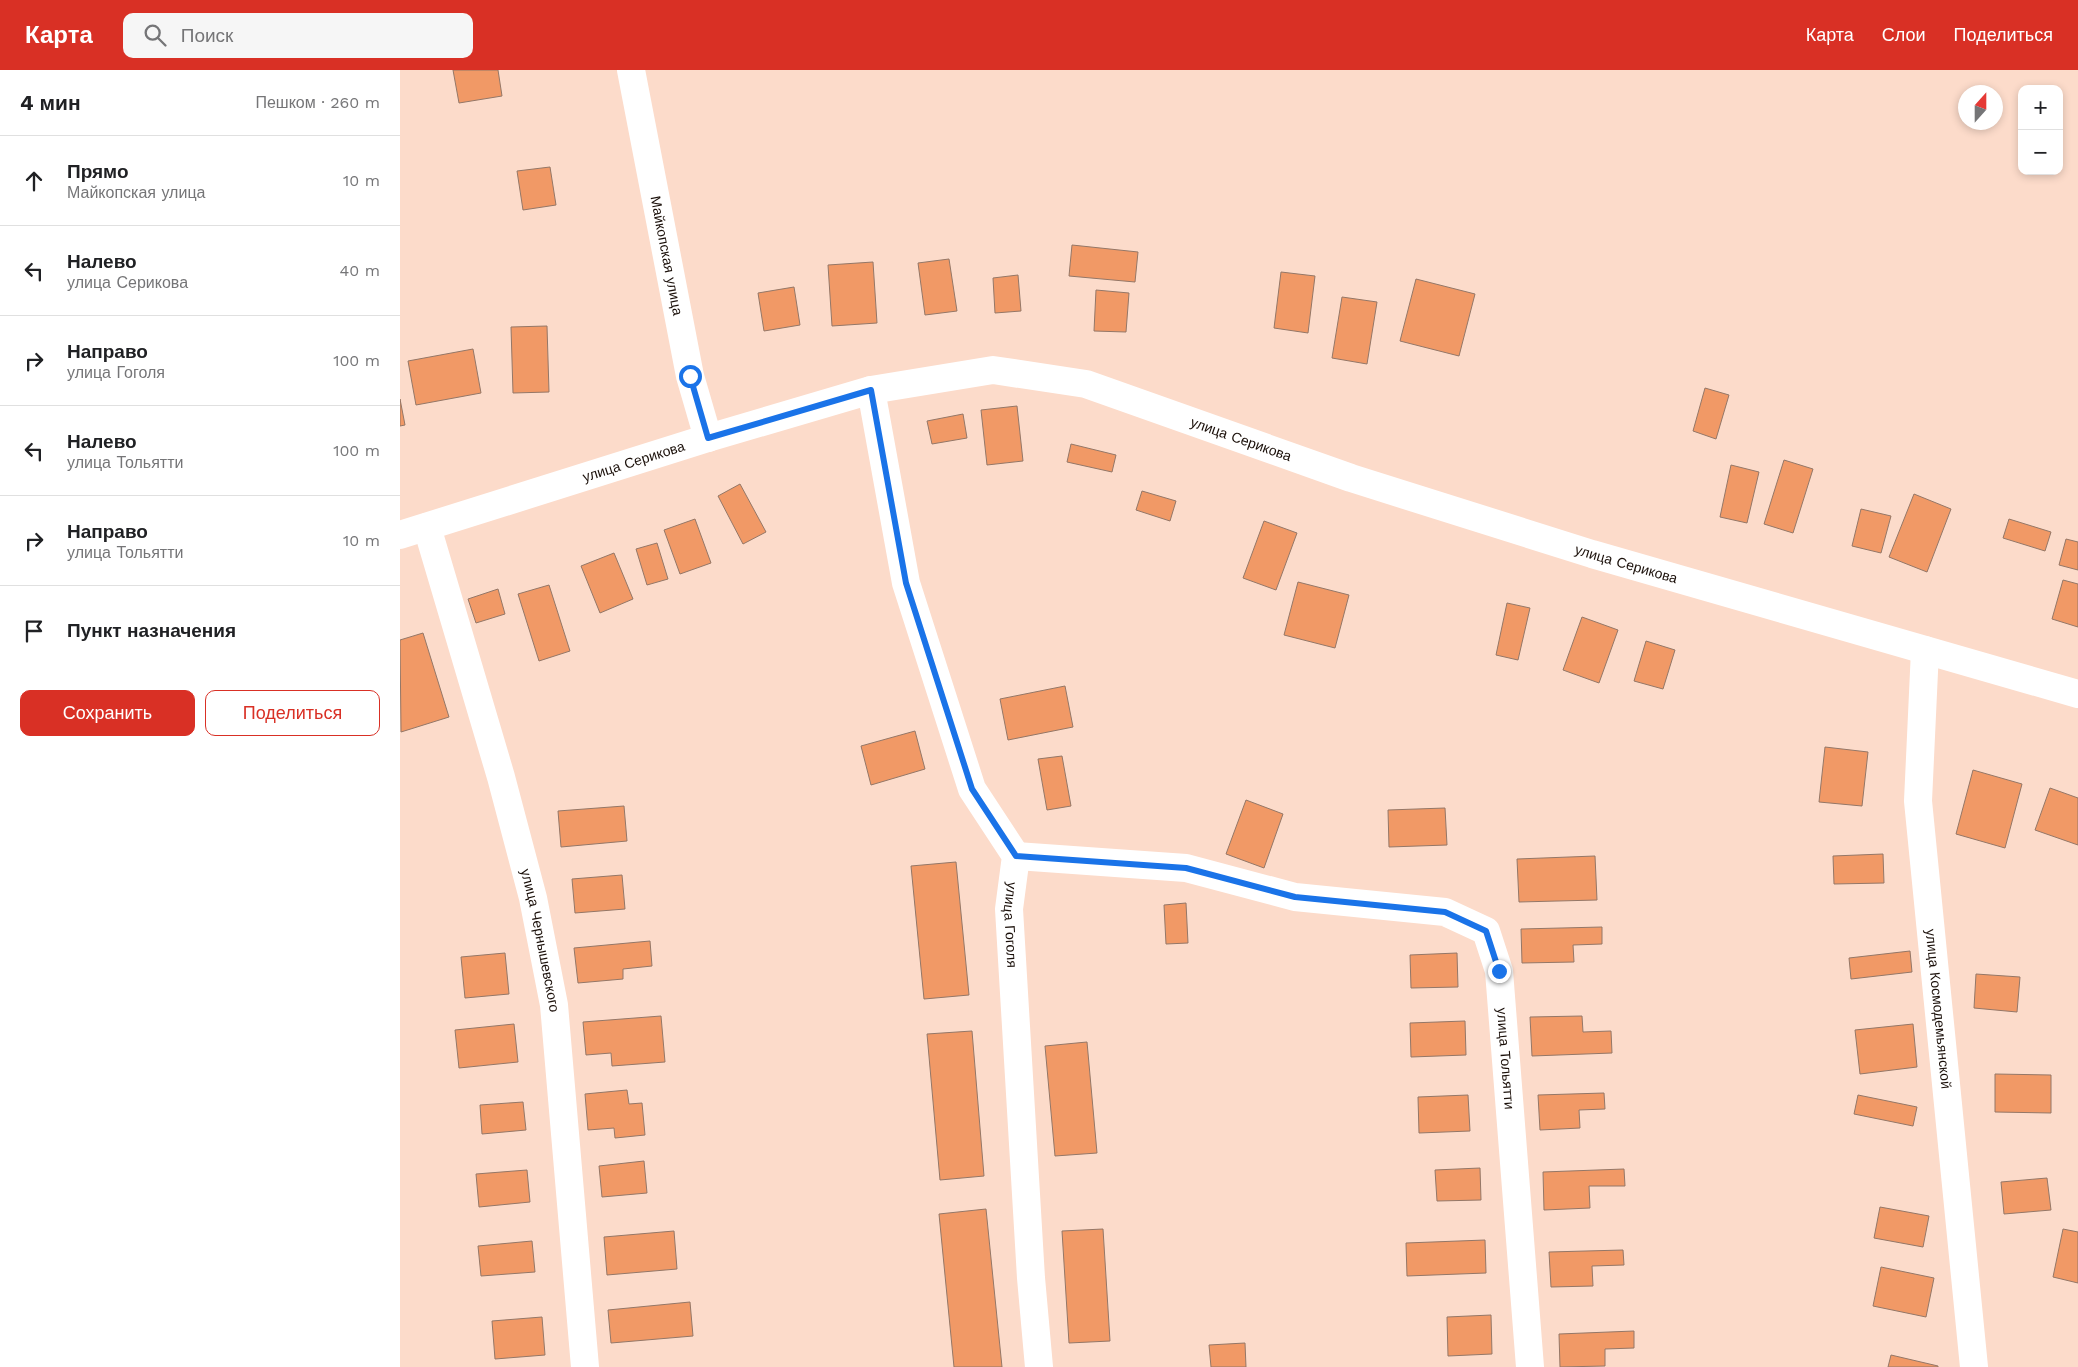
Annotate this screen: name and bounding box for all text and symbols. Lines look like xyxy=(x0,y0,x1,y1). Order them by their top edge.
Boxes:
search box xyxy=(123,13,473,58)
text: Карта xyxy=(25,21,93,49)
icon: search xyxy=(141,21,169,49)
text: Поиск xyxy=(181,24,233,47)
text: Карта xyxy=(1806,24,1854,45)
text: Слои xyxy=(1882,24,1926,45)
text: Поделиться xyxy=(1954,24,2053,45)
north arrow xyxy=(1958,85,2003,130)
map controls xyxy=(2018,85,2063,175)
button: + xyxy=(2018,85,2063,130)
text: 4 мин xyxy=(20,90,81,115)
text: Пешком · 260 m xyxy=(255,93,380,112)
button: − xyxy=(2018,130,2063,175)
text: Прямо xyxy=(67,160,129,183)
icon: ahead xyxy=(20,167,48,195)
text: 10 m xyxy=(343,171,380,190)
text: Майкопская улица xyxy=(67,183,205,202)
street label: Майкопская улица xyxy=(647,195,686,317)
text: Налево xyxy=(67,250,137,273)
icon: left xyxy=(20,257,48,285)
text: 40 m xyxy=(340,261,380,280)
text: улица Серикова xyxy=(67,273,188,292)
text: Направо xyxy=(67,340,148,363)
icon: right xyxy=(20,347,48,375)
text: 100 m xyxy=(333,351,380,370)
text: улица Гоголя xyxy=(67,363,165,382)
route start xyxy=(679,365,702,388)
street label: улица Серикова xyxy=(1188,414,1294,464)
text: Налево xyxy=(67,430,137,453)
icon: left xyxy=(20,437,48,465)
street label: улица Серикова xyxy=(581,438,687,485)
text: 100 m xyxy=(333,441,380,460)
text: улица Тольятти xyxy=(67,453,183,472)
text: Направо xyxy=(67,520,148,543)
icon: right xyxy=(20,527,48,555)
text: 10 m xyxy=(343,531,380,550)
street label: улица Серикова xyxy=(1573,541,1680,586)
text: улица Тольятти xyxy=(67,543,183,562)
icon: arrive xyxy=(20,617,48,645)
text: Пункт назначения xyxy=(67,619,236,642)
button: Сохранить xyxy=(20,690,195,736)
button: Поделиться xyxy=(205,690,380,736)
street label: улица Чернышевского xyxy=(518,867,563,1013)
street label: улица Гоголя xyxy=(1001,881,1020,968)
street label: улица Космодемьянской xyxy=(1923,928,1954,1089)
route end xyxy=(1488,960,1511,983)
street label: улица Тольятти xyxy=(1494,1007,1518,1110)

